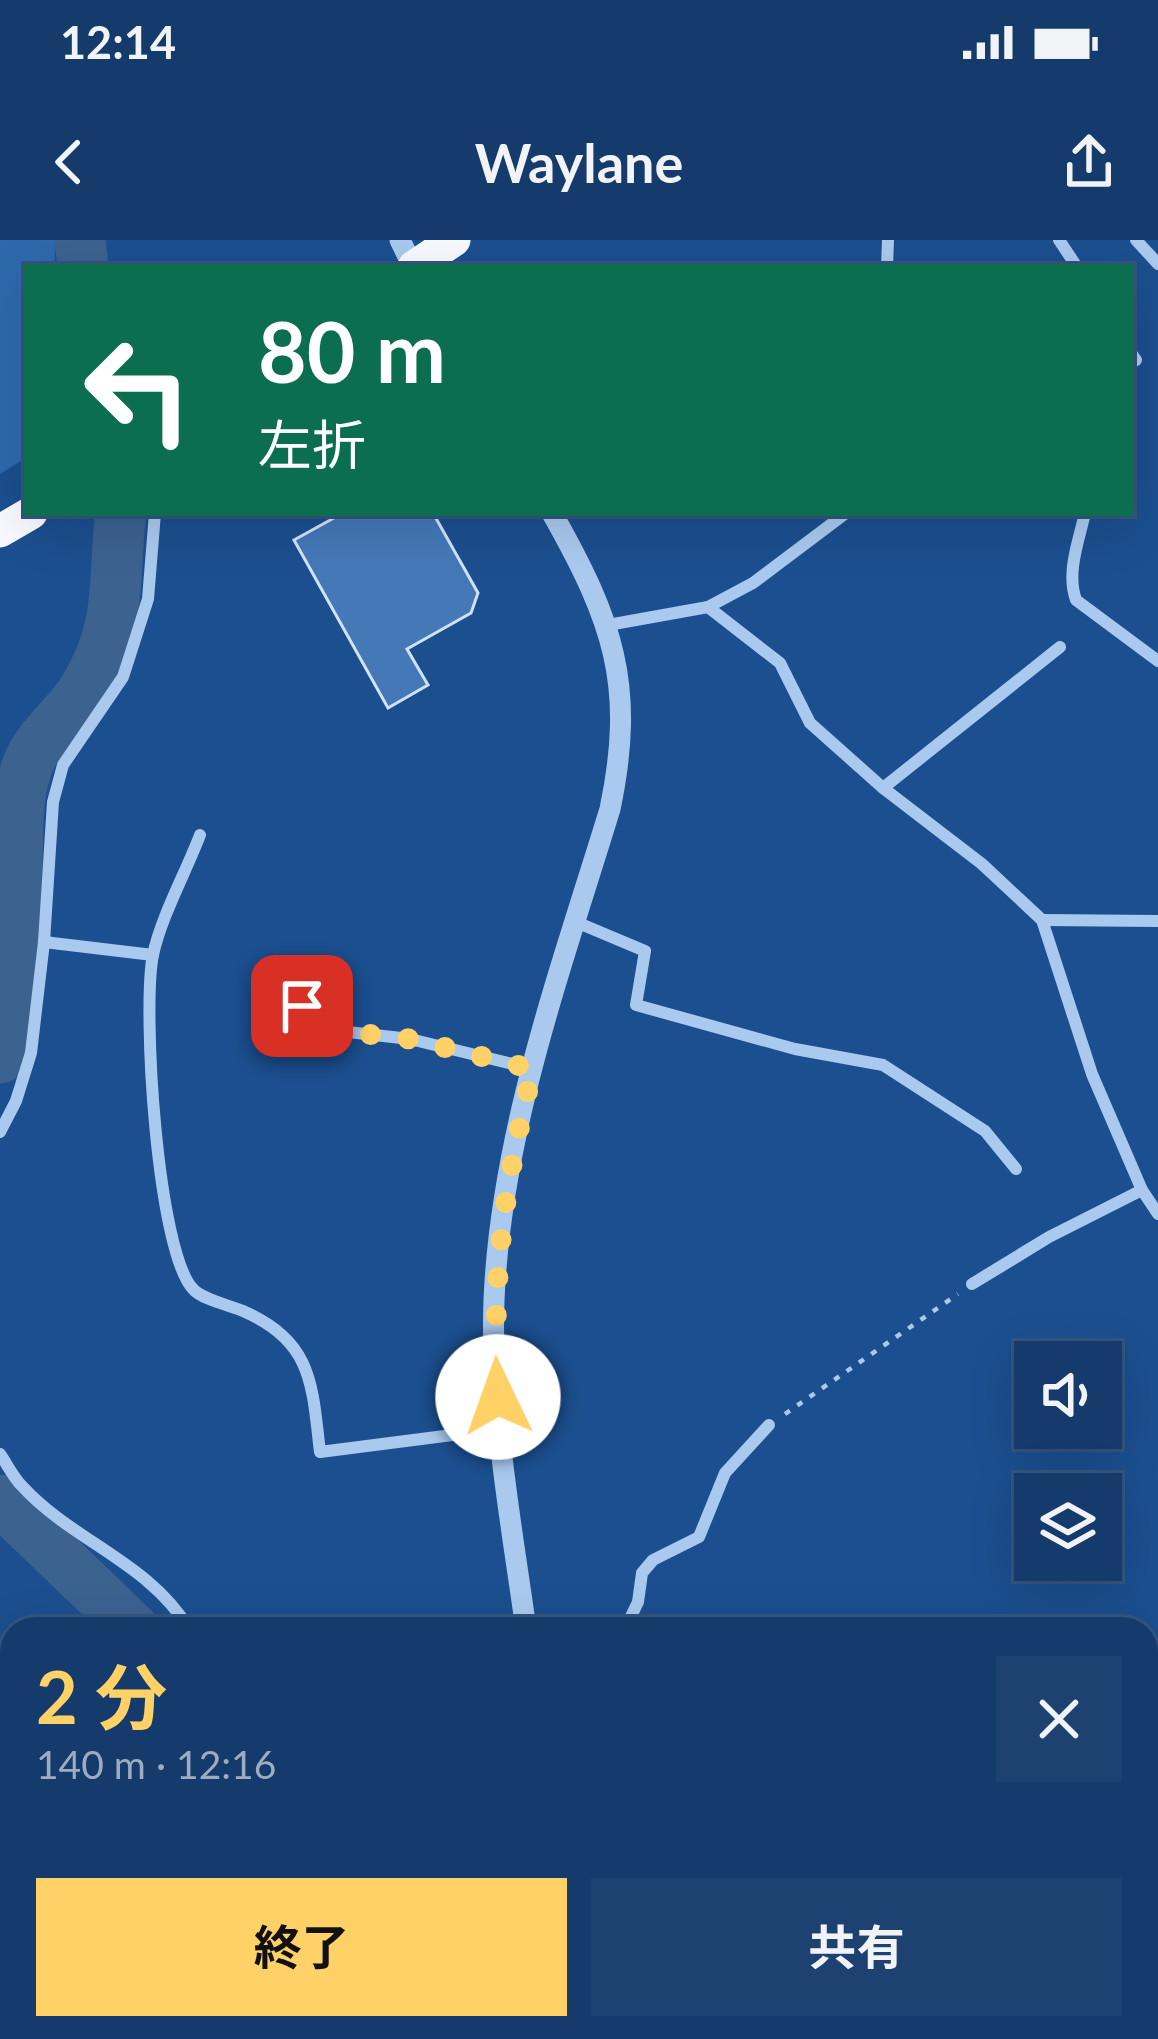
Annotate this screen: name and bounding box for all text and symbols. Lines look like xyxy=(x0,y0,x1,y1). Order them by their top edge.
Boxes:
text: 12:14 xyxy=(60,15,176,69)
icon: back xyxy=(36,129,102,195)
icon: share xyxy=(1056,129,1122,195)
text: Waylane xyxy=(475,130,683,195)
text: 80 m xyxy=(258,300,446,401)
icon: left xyxy=(60,312,216,468)
text: 左折 xyxy=(258,412,366,477)
pin xyxy=(251,955,353,1057)
icon: arrive xyxy=(269,973,335,1039)
position arrow xyxy=(435,1334,561,1460)
map controls xyxy=(1014,1341,1122,1581)
button: sound xyxy=(1014,1341,1122,1449)
button: layers xyxy=(1014,1473,1122,1581)
text: 2 分 xyxy=(36,1653,167,1739)
button: close xyxy=(996,1656,1122,1782)
text: 140 m · 12:16 xyxy=(36,1741,276,1787)
button: 終了 xyxy=(36,1878,567,2016)
button: 共有 xyxy=(591,1878,1122,2016)

